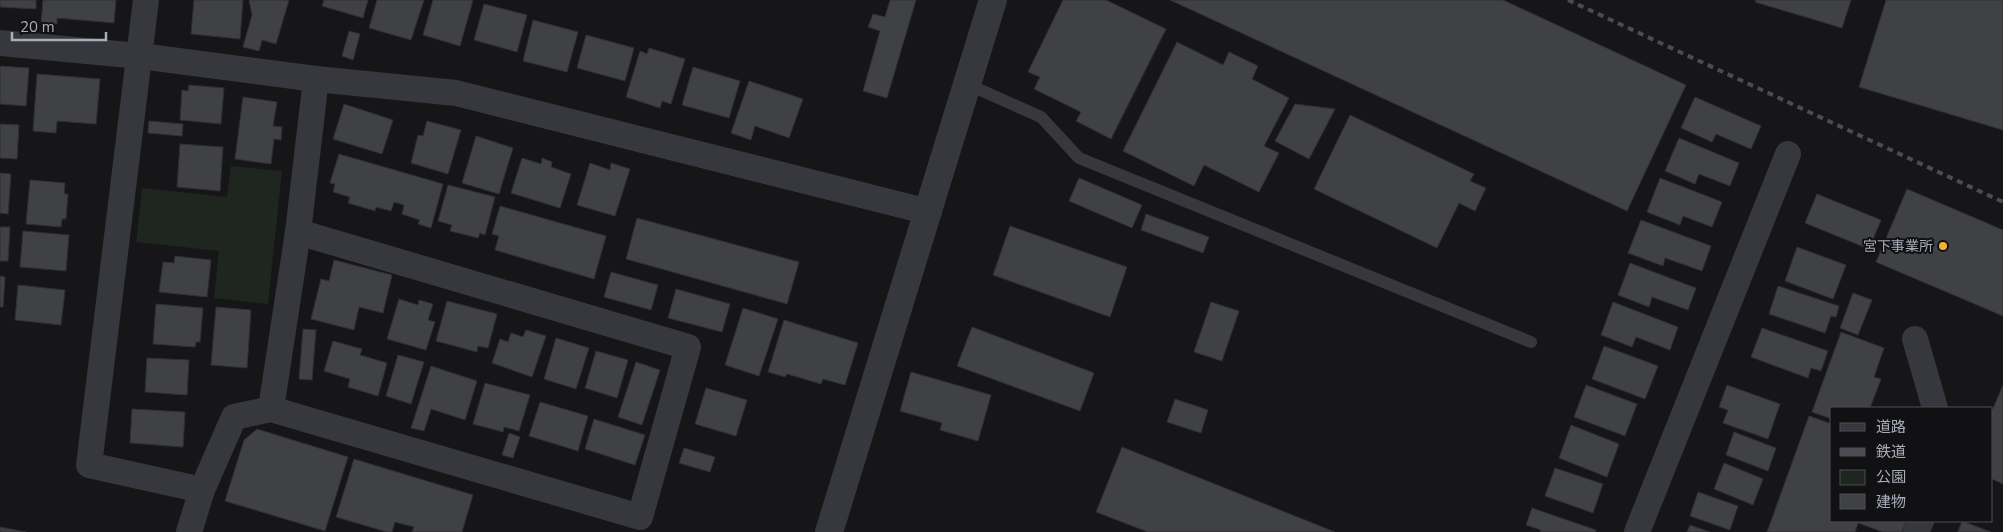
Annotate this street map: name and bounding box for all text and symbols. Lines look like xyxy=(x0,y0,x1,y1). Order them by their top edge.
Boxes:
scale bar xyxy=(12,10,106,42)
text: 20 m xyxy=(20,17,55,37)
place label: 宮下事業所 xyxy=(1863,237,1933,256)
marker: 宮下事業所 xyxy=(1937,240,1949,252)
legend xyxy=(1830,407,1993,522)
text: 道路 xyxy=(1876,417,1906,437)
text: 鉄道 xyxy=(1876,442,1906,462)
text: 公園 xyxy=(1876,467,1906,487)
text: 建物 xyxy=(1876,492,1906,512)

